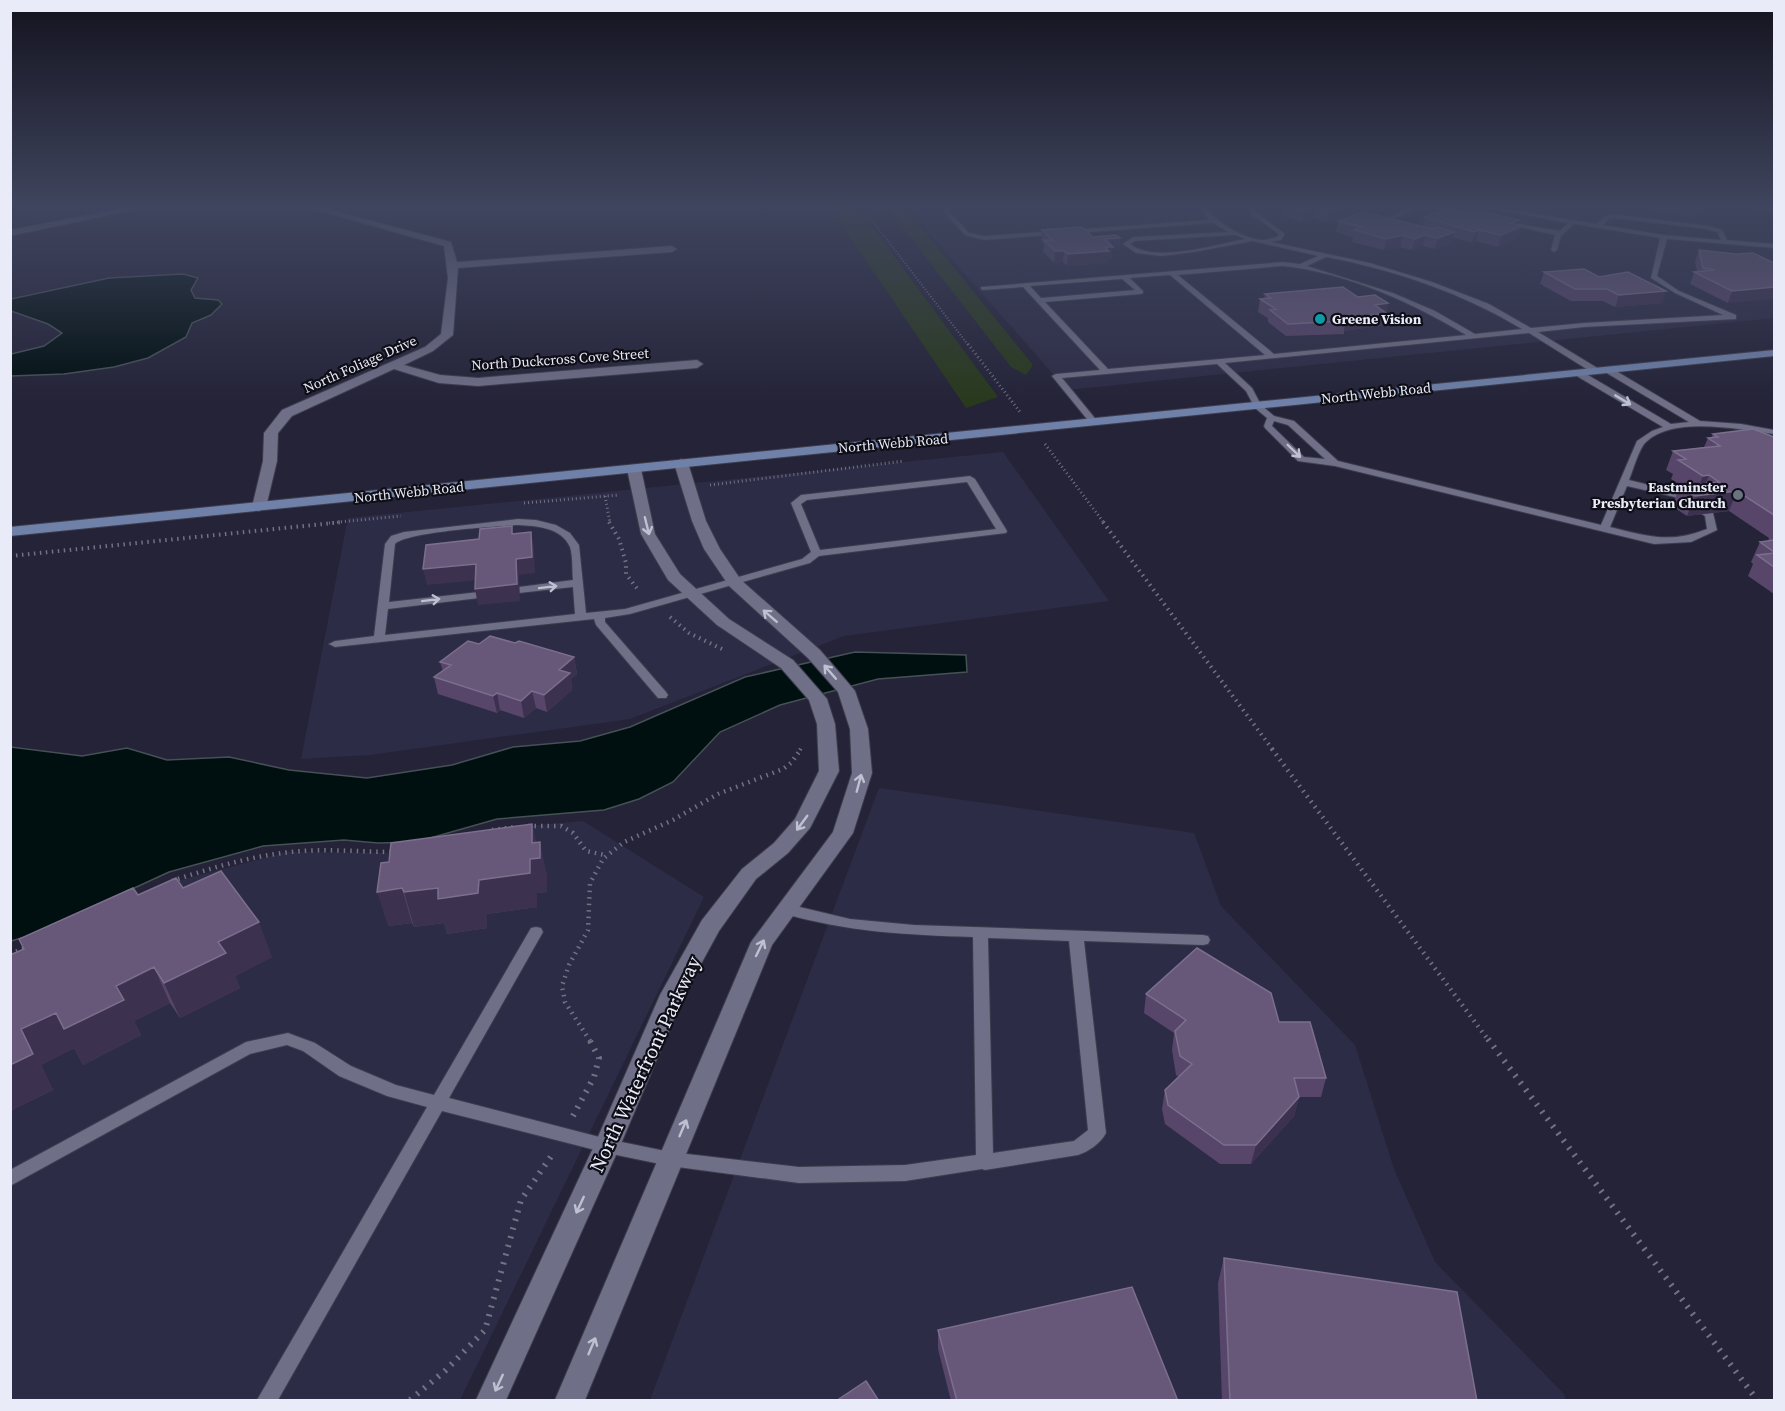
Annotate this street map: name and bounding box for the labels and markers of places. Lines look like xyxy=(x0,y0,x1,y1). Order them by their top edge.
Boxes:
place label: Greene Vision xyxy=(1332,309,1422,329)
marker: Greene Vision xyxy=(1313,312,1327,326)
place label: Eastminster Presbyterian Church xyxy=(1592,477,1726,513)
marker: Eastminster Presbyterian Church xyxy=(1731,488,1745,502)

